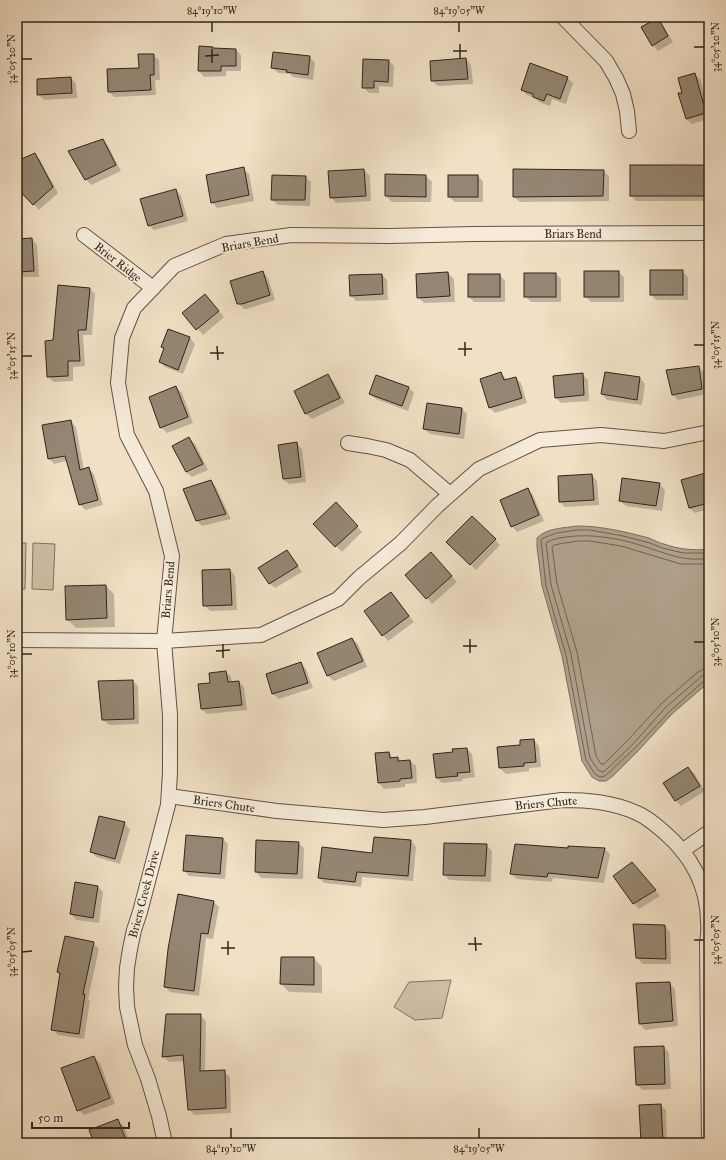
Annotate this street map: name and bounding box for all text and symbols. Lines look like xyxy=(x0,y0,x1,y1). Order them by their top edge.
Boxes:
text: 84°19'10"W xyxy=(187,5,238,17)
text: 84°19'05"W xyxy=(434,5,485,17)
text: 34°05'20"N xyxy=(710,21,722,72)
text: 34°05'20"N xyxy=(6,33,18,84)
street label: Briars Bend xyxy=(544,227,602,241)
street label: Briars Bend xyxy=(220,231,280,255)
street label: Brier Ridge xyxy=(91,239,144,286)
text: 34°05'15"N xyxy=(710,321,722,369)
text: 34°05'15"N xyxy=(6,332,18,380)
street label: Briars Bend xyxy=(159,561,177,619)
text: 34°05'10"N xyxy=(710,617,722,667)
text: 34°05'10"N xyxy=(6,629,18,679)
street label: Briers Chute xyxy=(192,793,256,815)
street label: Briers Chute xyxy=(514,793,578,813)
street label: Briers Creek Drive xyxy=(126,848,162,940)
text: 34°05'05"N xyxy=(710,915,722,965)
text: 34°05'05"N xyxy=(6,927,18,977)
scale bar xyxy=(32,1104,129,1130)
text: 50 m xyxy=(38,1111,63,1125)
text: 84°19'10"W xyxy=(206,1143,257,1155)
text: 84°19'05"W xyxy=(454,1143,505,1155)

